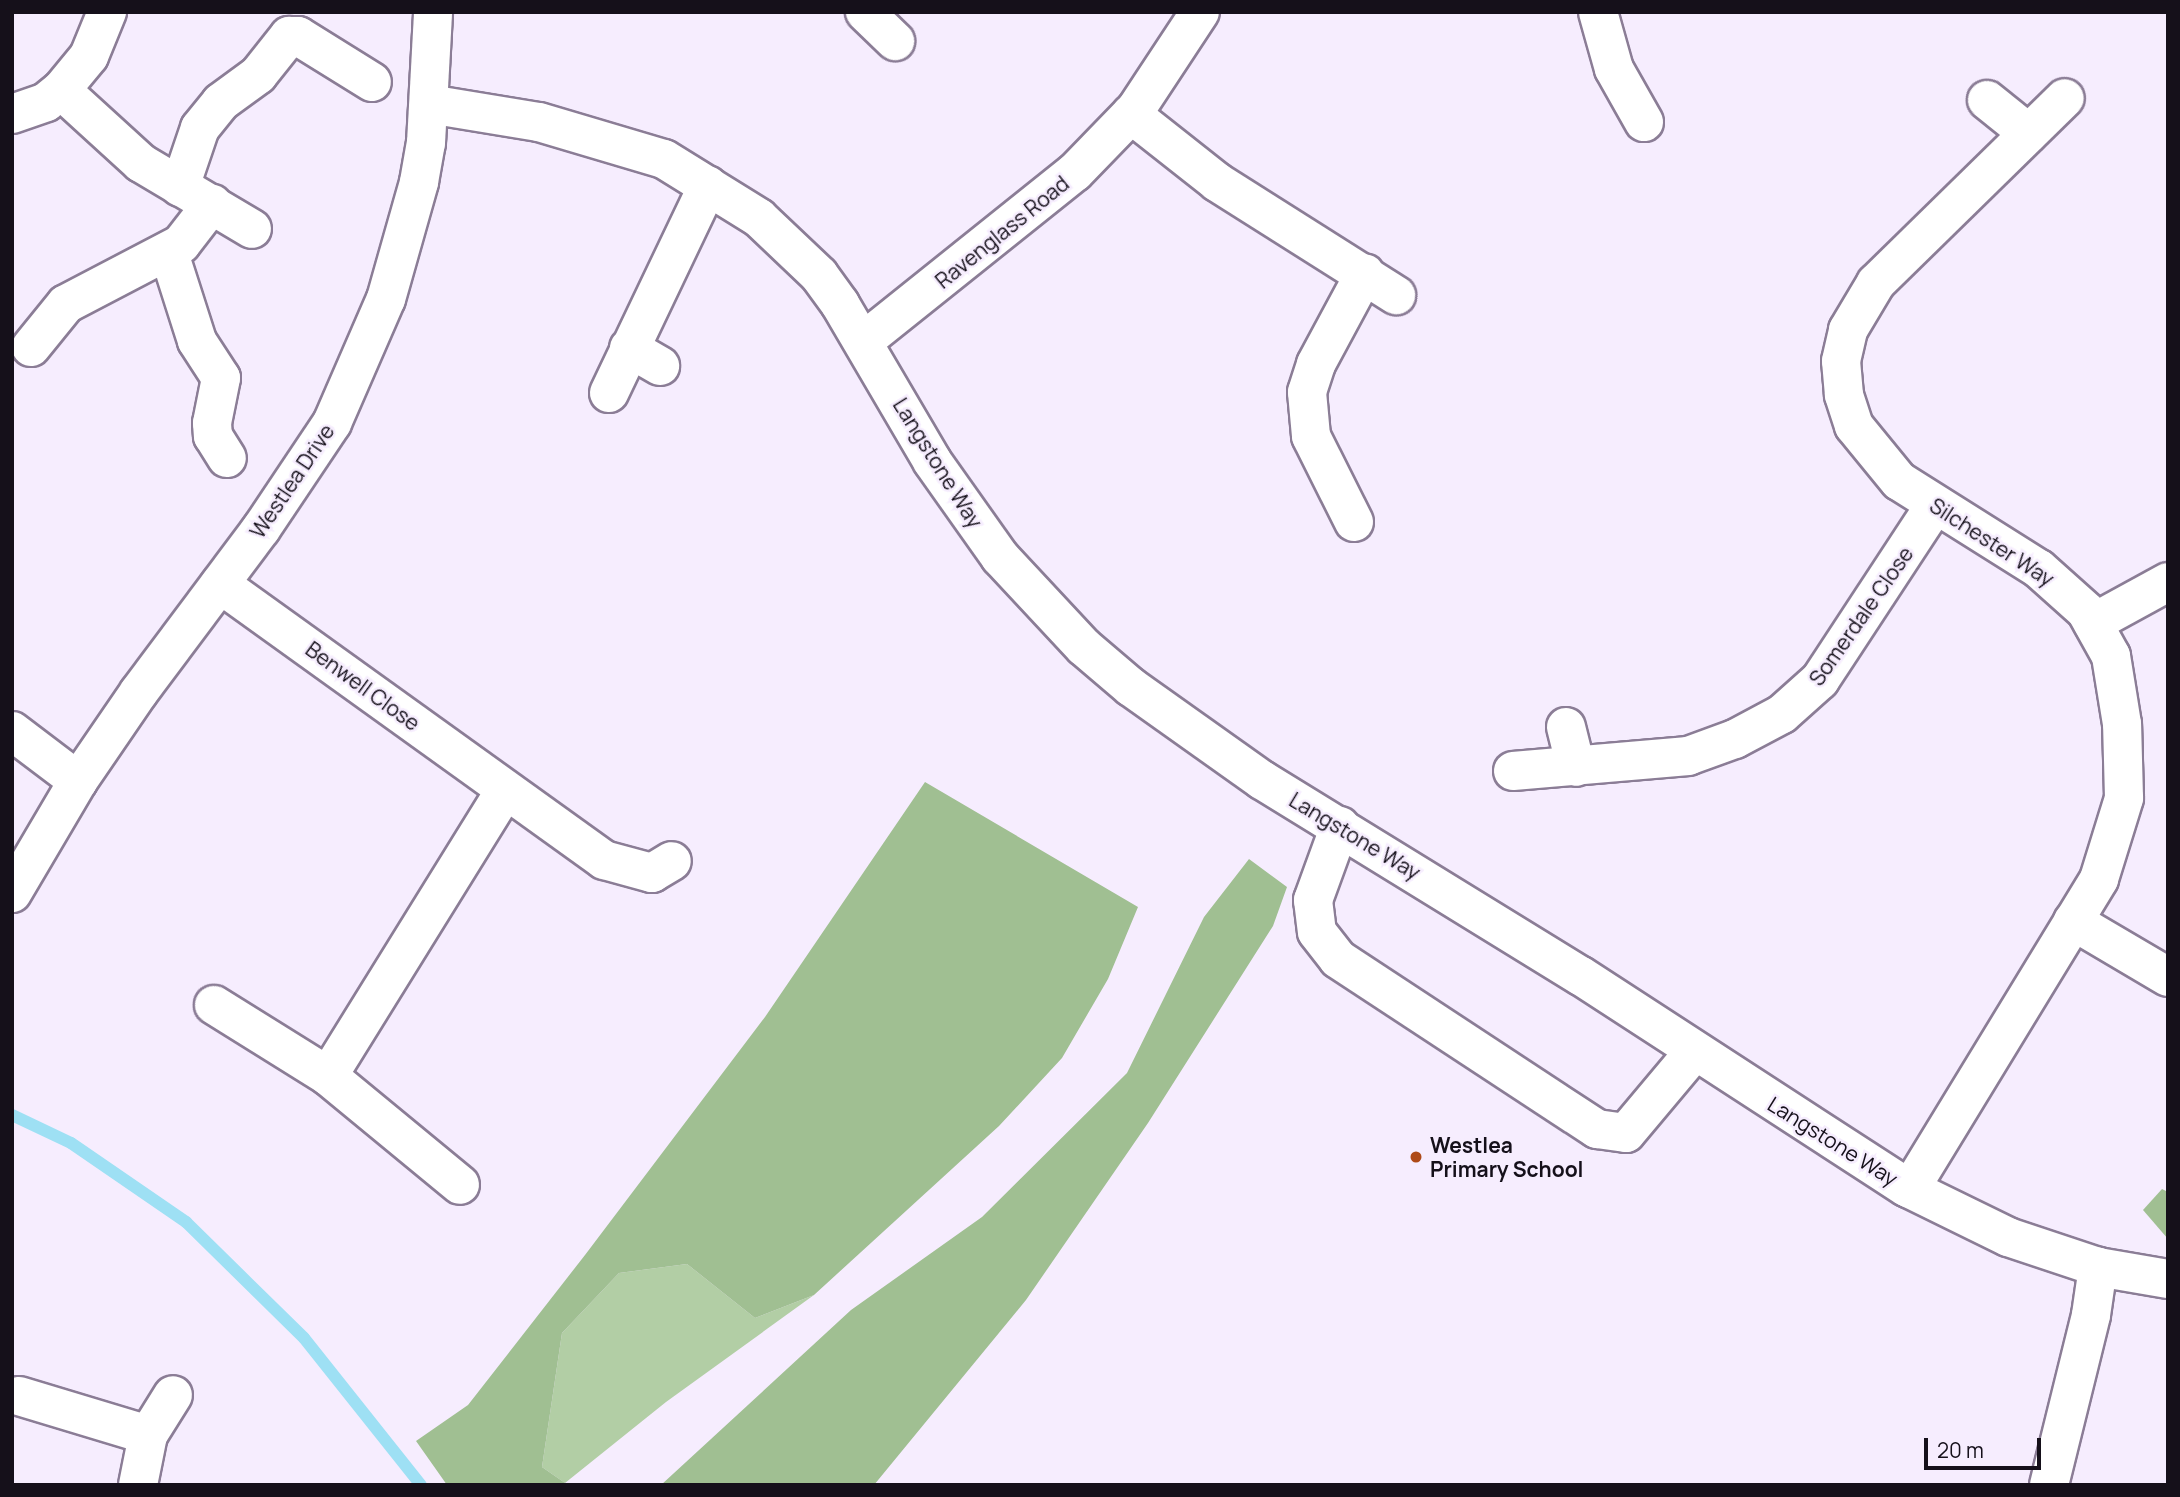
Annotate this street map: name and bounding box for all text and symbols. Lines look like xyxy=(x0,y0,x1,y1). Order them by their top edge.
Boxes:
street label: Ravenglass Road xyxy=(930,171,1074,293)
street label: Langstone Way xyxy=(888,393,988,533)
street label: Westlea Drive xyxy=(245,419,339,543)
street label: Silchester Way xyxy=(1925,492,2059,592)
street label: Somerdale Close xyxy=(1804,542,1918,690)
street label: Benwell Close xyxy=(301,636,425,736)
street label: Langstone Way xyxy=(1285,787,1425,885)
street label: Langstone Way xyxy=(1763,1091,1903,1191)
place label: Westlea Primary School xyxy=(1430,1132,1584,1182)
marker: Westlea Primary School xyxy=(1408,1149,1424,1165)
scale bar xyxy=(1928,1424,2045,1468)
text: 20 m xyxy=(1937,1436,1984,1464)

